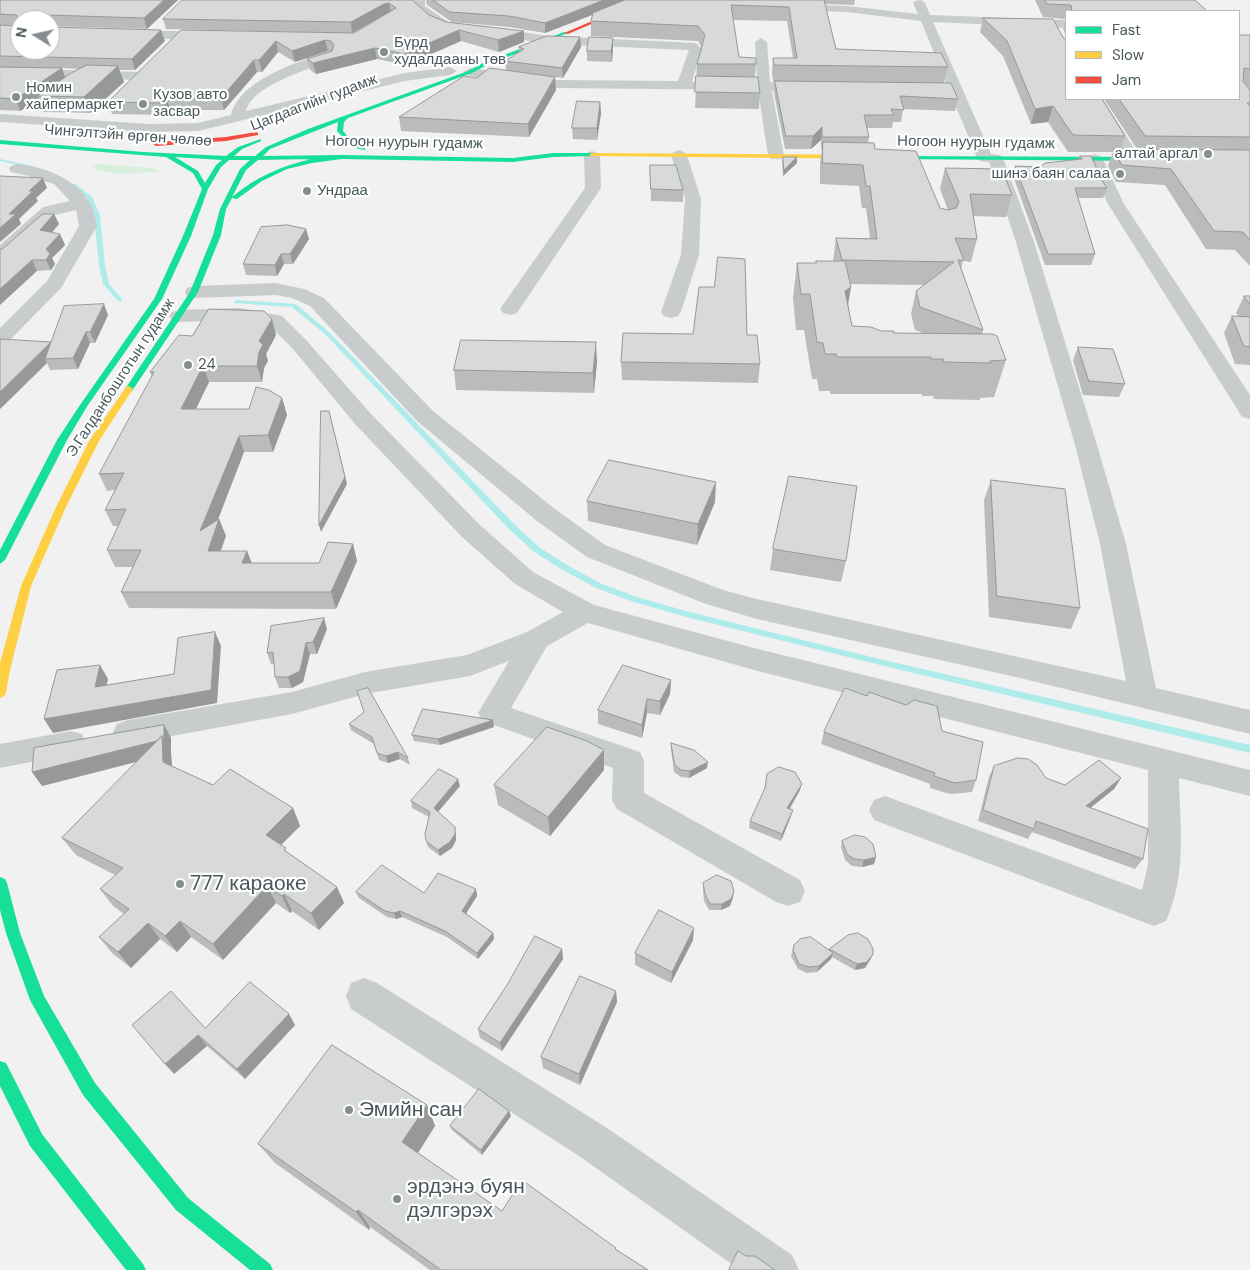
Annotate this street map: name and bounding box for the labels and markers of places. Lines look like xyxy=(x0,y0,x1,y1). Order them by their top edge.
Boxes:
place label: Бүрд худалдааны төв xyxy=(394,34,506,69)
marker: Бүрд худалдааны төв xyxy=(378,46,390,58)
place label: Номин хайпермаркет xyxy=(26,79,123,114)
place label: Кузов авто засвар xyxy=(153,86,227,121)
marker: Номин хайпермаркет xyxy=(10,91,22,103)
marker: Кузов авто засвар xyxy=(137,98,149,110)
place label: алтай аргал xyxy=(1115,145,1198,163)
marker: алтай аргал xyxy=(1202,148,1214,160)
place label: шинэ баян салаа xyxy=(991,165,1110,183)
marker: шинэ баян салаа xyxy=(1114,168,1126,180)
place label: Ундраа xyxy=(317,182,368,200)
marker: Ундраа xyxy=(301,185,313,197)
place label: 24 xyxy=(198,356,215,374)
marker: 24 xyxy=(182,359,194,371)
place label: 777 караоке xyxy=(190,871,307,897)
marker: 777 караоке xyxy=(174,878,186,890)
place label: Эмийн сан xyxy=(359,1097,463,1123)
marker: Эмийн сан xyxy=(343,1104,355,1116)
place label: эрдэнэ буян дэлгэрэх xyxy=(407,1174,525,1224)
marker: эрдэнэ буян дэлгэрэх xyxy=(391,1193,403,1205)

